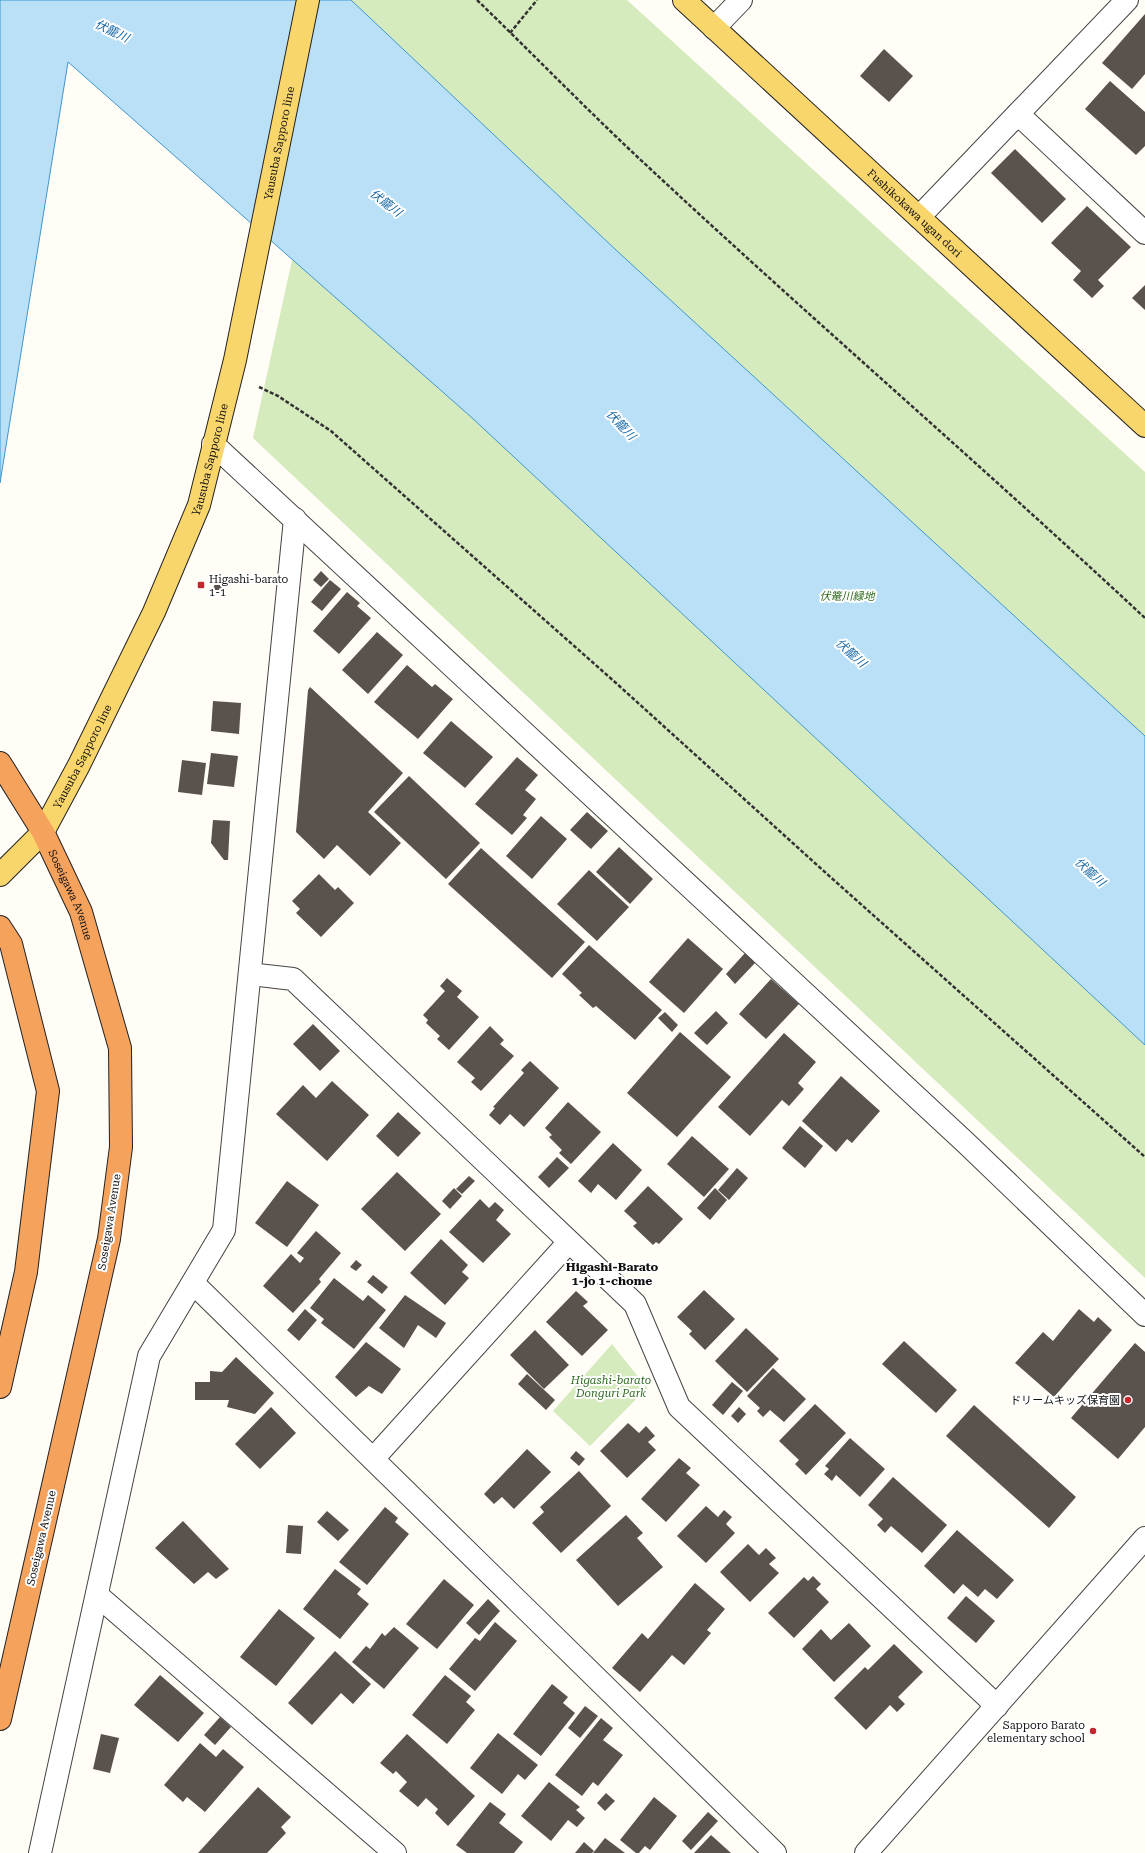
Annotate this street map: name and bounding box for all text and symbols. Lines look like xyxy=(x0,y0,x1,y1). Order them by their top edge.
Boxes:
water label: 伏籠川 xyxy=(93,17,133,46)
street label: Yausuba Sapporo line xyxy=(262,85,297,201)
street label: Fushikokawa ugan dori xyxy=(864,167,964,260)
water label: 伏籠川 xyxy=(368,186,406,221)
street label: Yausuba Sapporo line xyxy=(189,402,231,518)
water label: 伏籠川 xyxy=(604,407,640,444)
place label: Higashi-barato 1-1 xyxy=(209,573,289,599)
marker: Higashi-barato 1-1 xyxy=(196,580,206,590)
park label: 伏篭川緑地 xyxy=(820,590,875,603)
water label: 伏籠川 xyxy=(833,636,871,672)
street label: Yausuba Sapporo line xyxy=(51,702,115,811)
street label: Soseigawa Avenue xyxy=(45,847,95,942)
water label: 伏籠川 xyxy=(1072,855,1110,891)
street label: Soseigawa Avenue xyxy=(95,1173,124,1271)
district label: Higashi-Barato 1-jo 1-chome xyxy=(566,1260,659,1288)
park label: Higashi-barato Donguri Park xyxy=(570,1374,651,1400)
place label: ドリームキッズ保育園 xyxy=(1010,1394,1120,1407)
marker: ドリームキッズ保育園 xyxy=(1123,1395,1133,1405)
street label: Soseigawa Avenue xyxy=(24,1489,59,1587)
place label: Sapporo Barato elementary school xyxy=(987,1719,1086,1745)
marker: Sapporo Barato elementary school xyxy=(1088,1726,1098,1736)

